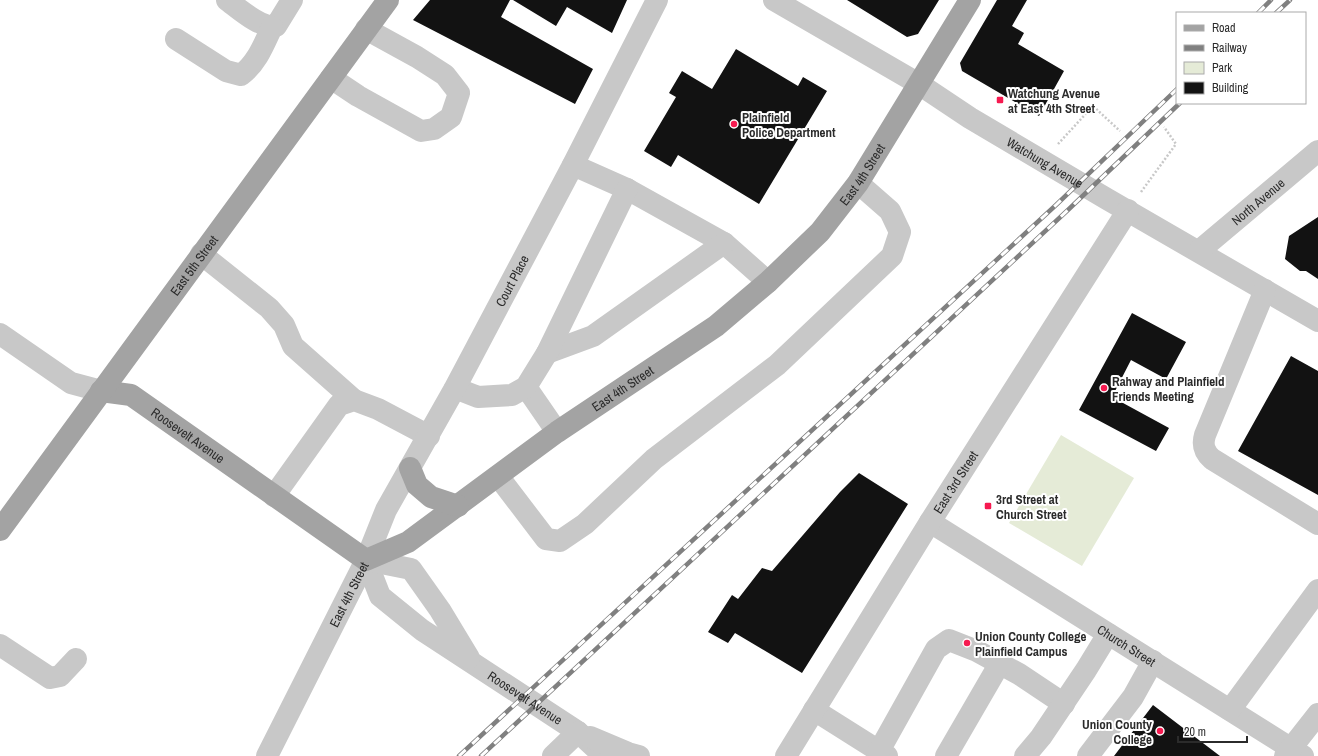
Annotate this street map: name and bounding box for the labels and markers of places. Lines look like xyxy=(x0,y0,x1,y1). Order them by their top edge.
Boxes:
place label: Watchung Avenue at East 4th Street xyxy=(1008,85,1100,117)
marker: Watchung Avenue at East 4th Street xyxy=(995,95,1005,105)
place label: Plainfield Police Department xyxy=(742,109,836,141)
marker: Plainfield Police Department xyxy=(729,119,739,129)
place label: Rahway and Plainfield Friends Meeting xyxy=(1112,373,1225,405)
marker: Rahway and Plainfield Friends Meeting xyxy=(1099,383,1109,393)
place label: 3rd Street at Church Street xyxy=(996,491,1067,523)
marker: 3rd Street at Church Street xyxy=(983,501,993,511)
place label: Union County College Plainfield Campus xyxy=(975,628,1086,660)
marker: Union County College Plainfield Campus xyxy=(962,638,972,648)
place label: Union County College xyxy=(1082,716,1152,748)
marker: Union County College xyxy=(1155,726,1165,736)

